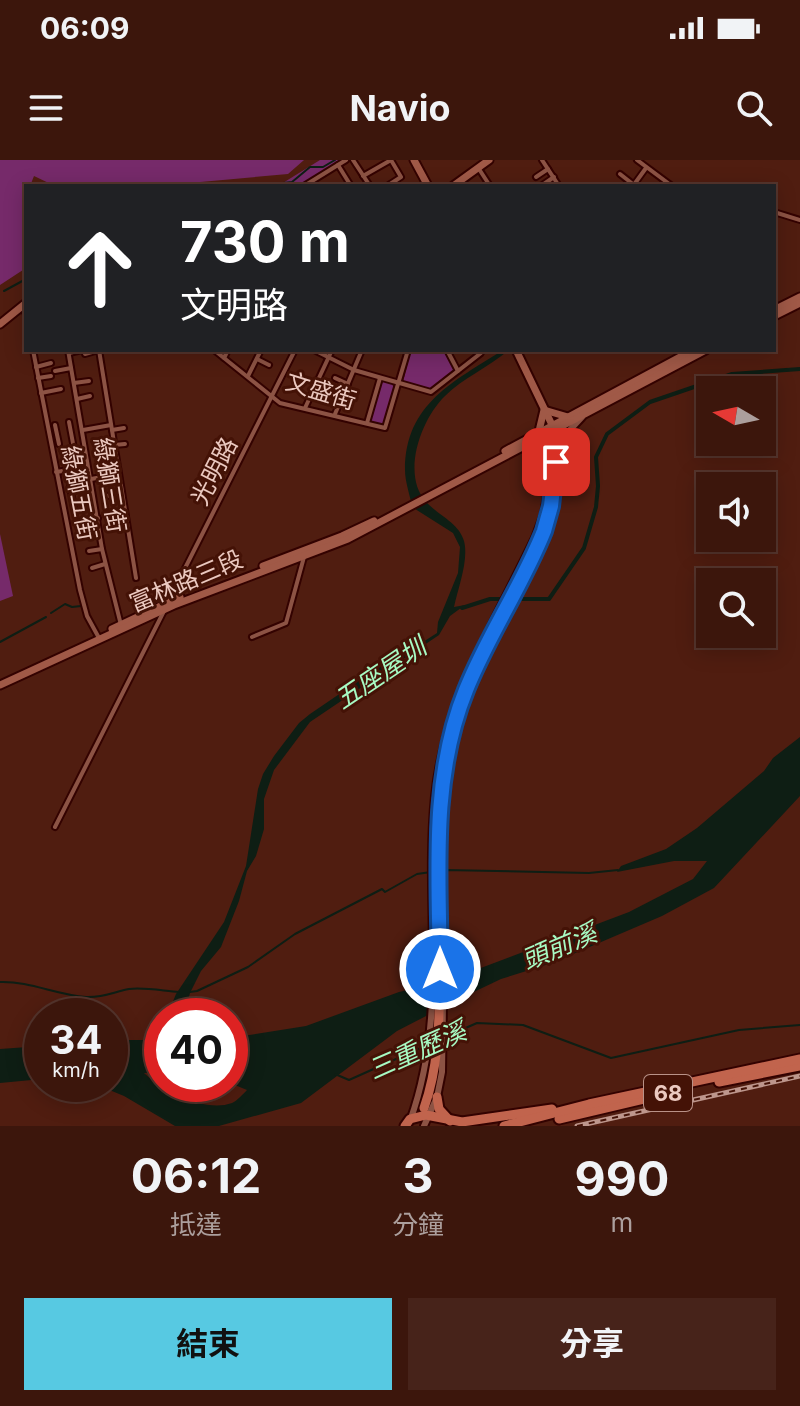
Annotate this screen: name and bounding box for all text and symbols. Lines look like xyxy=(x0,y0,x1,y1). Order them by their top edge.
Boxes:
text: 06:09 xyxy=(40,10,129,46)
icon: menu xyxy=(24,86,68,130)
text: Navio xyxy=(349,86,451,130)
icon: search xyxy=(732,86,776,130)
text: 730 m xyxy=(180,208,350,276)
icon: ahead xyxy=(48,216,152,320)
text: 文明路 xyxy=(180,283,288,327)
street label: 文盛街 xyxy=(282,367,360,415)
north arrow xyxy=(696,376,776,456)
map controls xyxy=(696,376,776,648)
pin xyxy=(522,428,590,496)
street label: 光明路 xyxy=(185,432,243,510)
street label: 綠獅三街 xyxy=(88,435,132,535)
icon: arrive xyxy=(534,440,578,484)
street label: 綠獅五街 xyxy=(56,443,102,543)
button: sound xyxy=(696,472,776,552)
street label: 富林路三段 xyxy=(125,544,247,618)
button: search xyxy=(696,568,776,648)
water label: 五座屋圳 xyxy=(328,629,435,715)
water label: 頭前溪 xyxy=(517,915,605,976)
position arrow xyxy=(398,927,482,1011)
speed limit sign: 40 xyxy=(144,998,248,1102)
water label: 三重歷溪 xyxy=(363,1013,474,1085)
text: 34 xyxy=(50,1015,102,1064)
text: km/h xyxy=(52,1058,100,1082)
road number: 68 xyxy=(644,1075,692,1111)
text: 06:12 xyxy=(131,1146,261,1205)
text: 3 xyxy=(402,1146,433,1205)
text: 990 xyxy=(575,1149,669,1208)
text: m xyxy=(611,1207,633,1238)
text: 抵達 xyxy=(170,1209,222,1240)
text: 分鐘 xyxy=(392,1209,444,1240)
button: 結束 xyxy=(24,1298,392,1390)
button: 分享 xyxy=(408,1298,776,1390)

